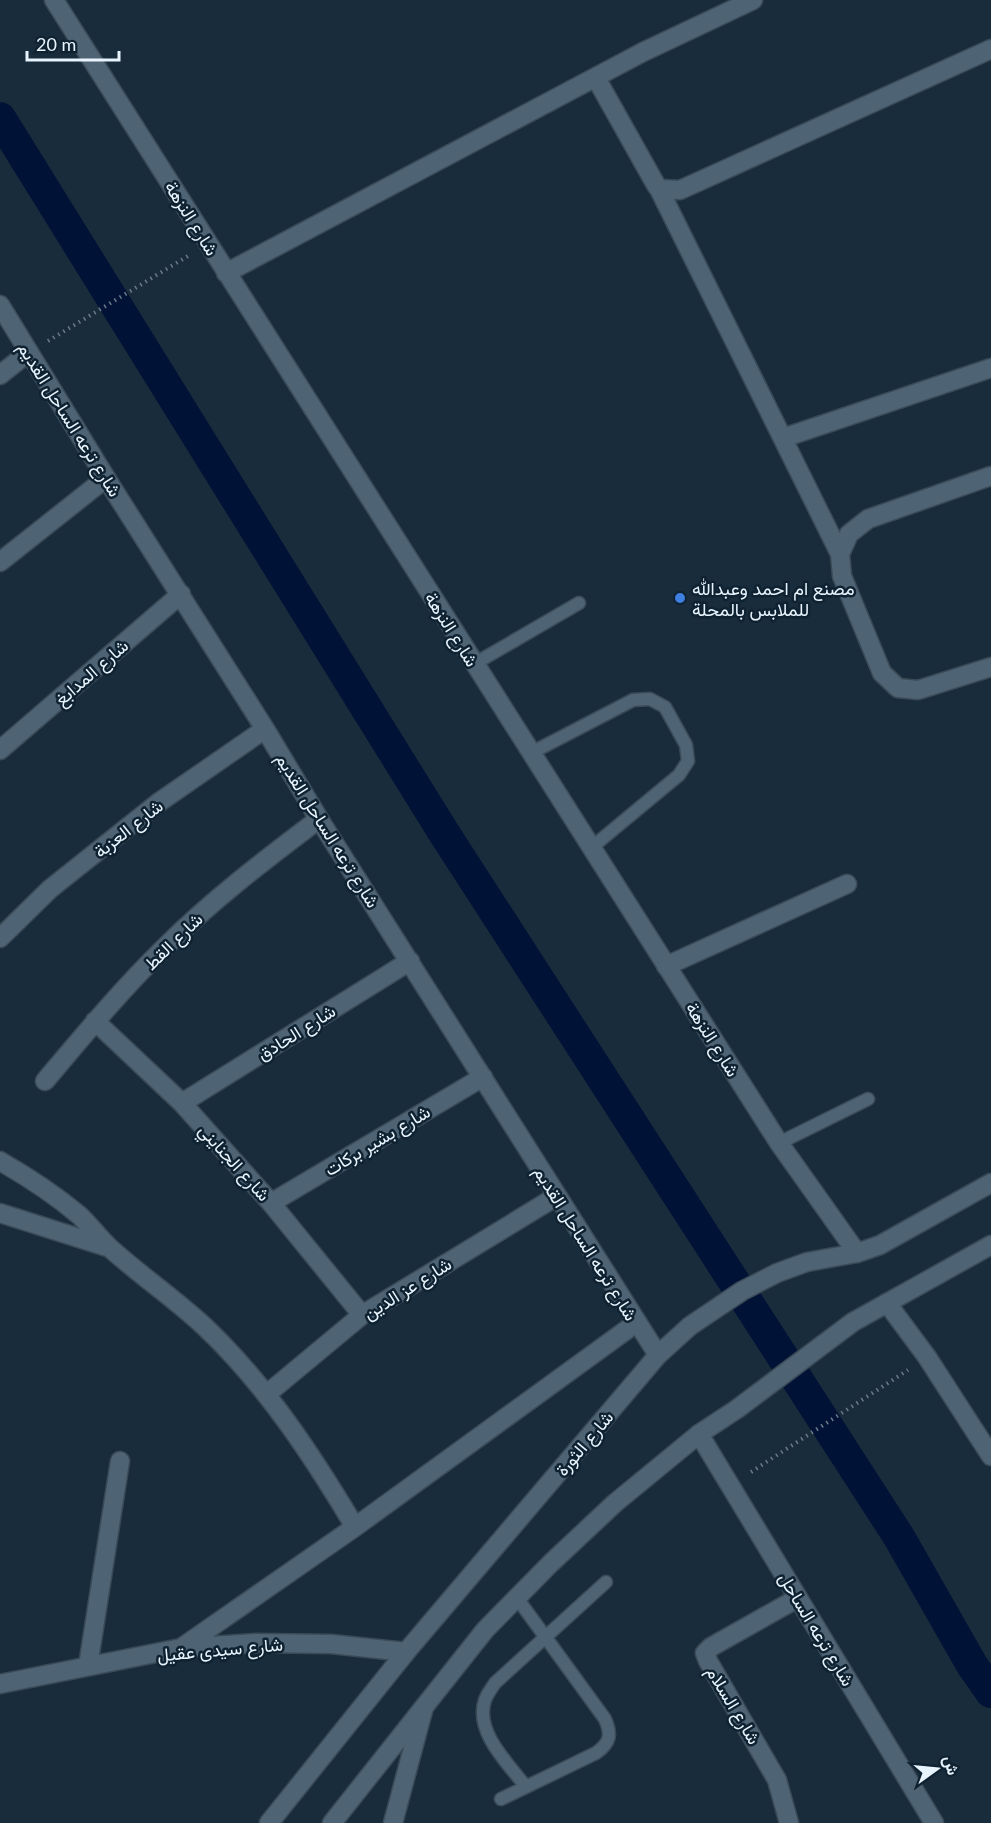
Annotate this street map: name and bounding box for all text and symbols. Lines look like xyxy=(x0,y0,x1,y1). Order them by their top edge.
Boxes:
scale bar xyxy=(27,24,118,62)
text: 20 m xyxy=(36,33,76,55)
street label: شارع النزهة xyxy=(159,177,223,260)
street label: شارع ترعه الساحل القديم xyxy=(12,338,127,501)
place label: مصنع ام احمد وعبدالله للملابس بالمحلة xyxy=(692,577,855,621)
street label: شارع النزهة xyxy=(419,588,483,671)
marker: مصنع ام احمد وعبدالله للملابس بالمحلة xyxy=(673,591,687,605)
street label: شارع المدابغ xyxy=(50,634,134,711)
street label: شارع ترعه الساحل القديم xyxy=(270,749,385,912)
street label: شارع العزبة xyxy=(89,794,168,863)
street label: شارع القط xyxy=(139,908,208,976)
street label: شارع النزهة xyxy=(680,998,744,1081)
street label: شارع الحادق xyxy=(253,999,340,1066)
street label: شارع بشير بركات xyxy=(320,1100,435,1182)
street label: شارع الجنايني xyxy=(191,1119,275,1209)
street label: شارع ترعه الساحل القديم xyxy=(528,1162,643,1325)
street label: شارع عز الدين xyxy=(359,1252,456,1325)
street label: شارع الثورة xyxy=(551,1406,619,1481)
street label: شارع ترعه الساحل xyxy=(773,1568,860,1691)
street label: شارع سيدى عقيل xyxy=(156,1633,284,1667)
street label: شارع السلام xyxy=(700,1662,766,1749)
north arrow xyxy=(907,1739,967,1799)
text: ش xyxy=(939,1753,964,1777)

